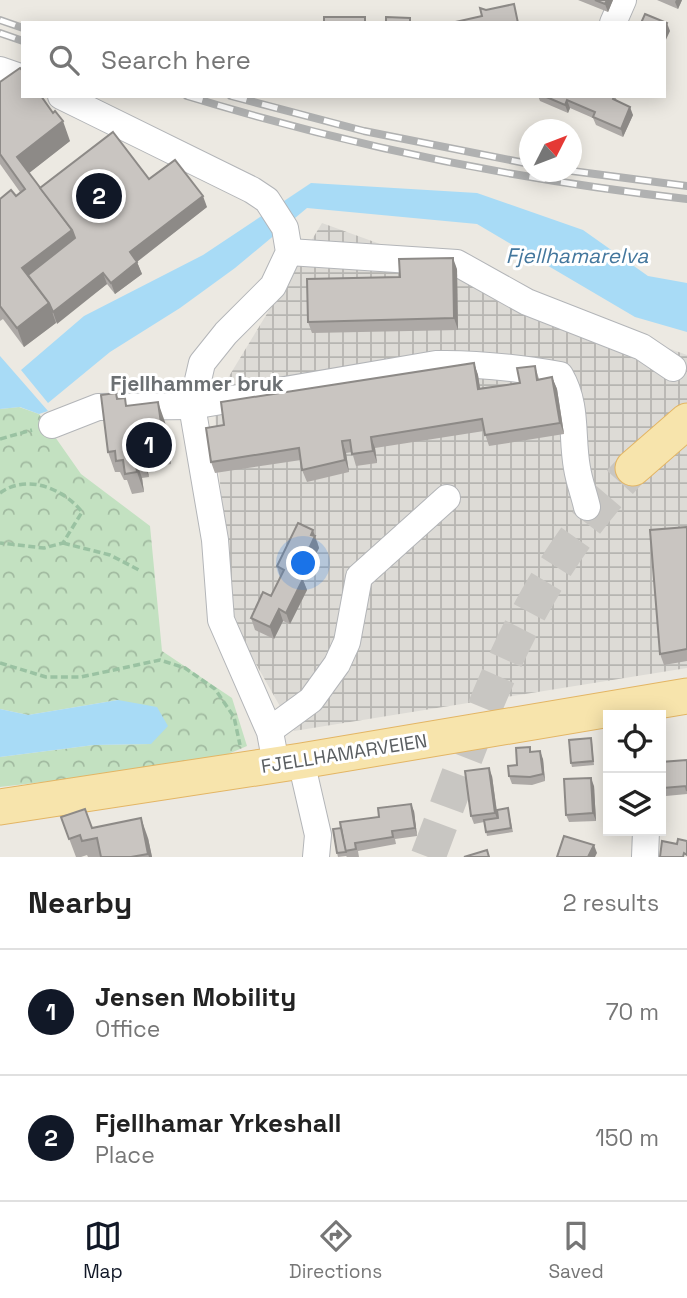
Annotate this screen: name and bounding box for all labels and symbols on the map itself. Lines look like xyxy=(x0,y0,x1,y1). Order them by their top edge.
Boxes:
north arrow xyxy=(519,119,582,182)
pin: 2 xyxy=(76,170,122,222)
water label: Fjellhamarelva xyxy=(506,242,649,269)
district label: Fjellhammer bruk xyxy=(110,370,284,397)
pin: 1 xyxy=(126,419,172,471)
your location xyxy=(286,546,320,580)
street label: FJELLHAMARVEIEN xyxy=(259,728,429,779)

